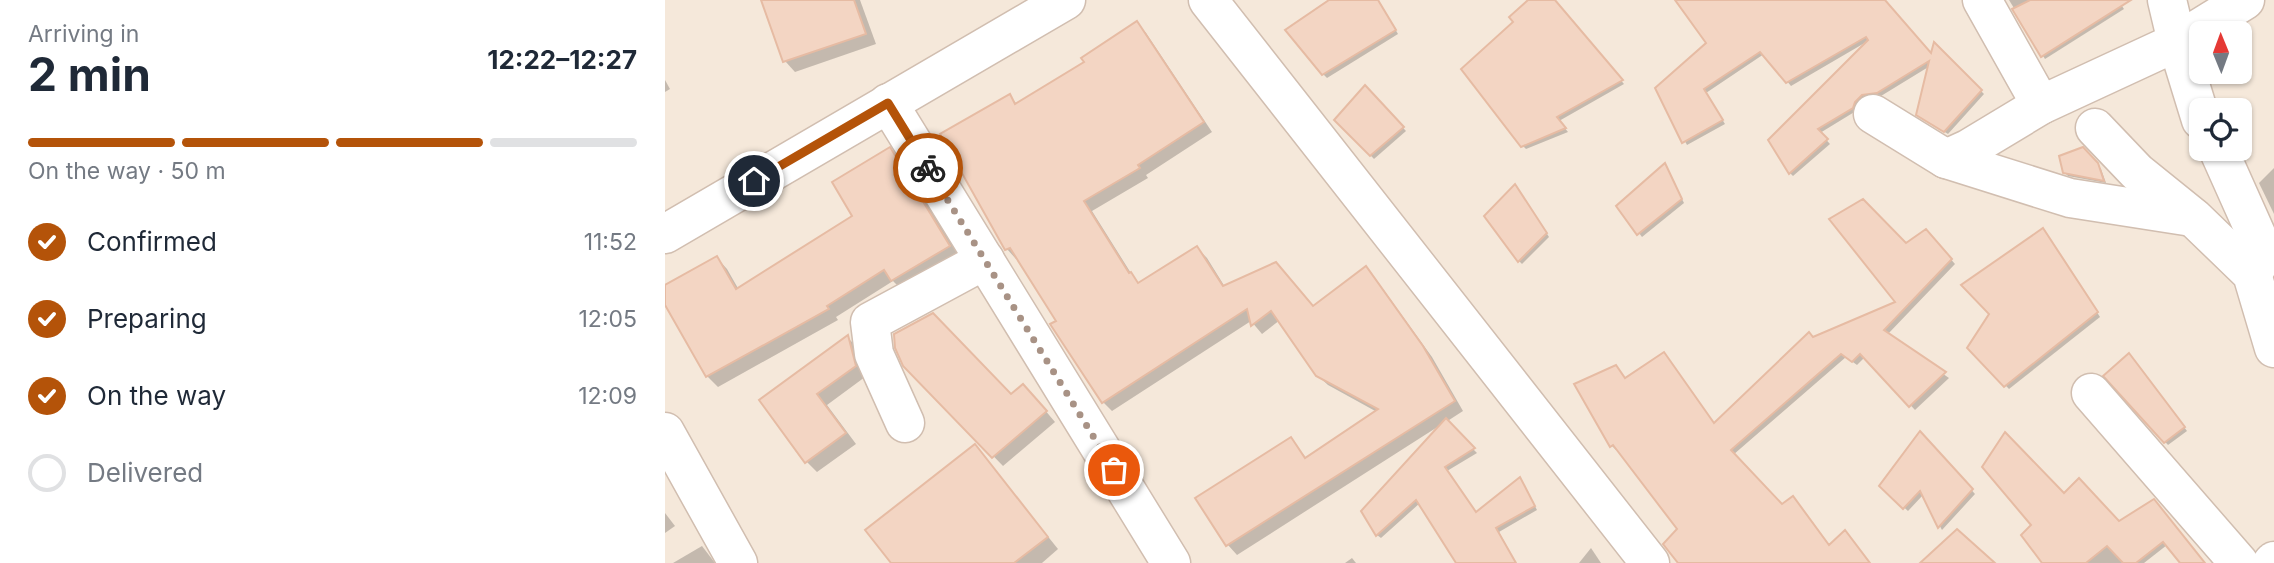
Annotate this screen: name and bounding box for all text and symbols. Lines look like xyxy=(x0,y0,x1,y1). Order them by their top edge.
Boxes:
text: Arriving in xyxy=(28,20,139,48)
north arrow xyxy=(2189,21,2252,84)
map controls xyxy=(2189,21,2252,161)
text: 12:22–12:27 xyxy=(487,44,637,75)
text: 2 min xyxy=(28,46,151,102)
button: locate xyxy=(2189,98,2252,161)
courier xyxy=(893,133,963,203)
icon: bike xyxy=(909,149,947,187)
pin xyxy=(724,151,784,211)
text: On the way · 50 m xyxy=(28,157,226,185)
icon: home xyxy=(735,162,773,200)
icon: check xyxy=(28,223,66,261)
text: Confirmed xyxy=(87,226,217,257)
text: 11:52 xyxy=(584,228,637,256)
icon: check xyxy=(28,300,66,338)
text: Preparing xyxy=(87,303,207,334)
text: 12:05 xyxy=(579,305,637,333)
icon: check xyxy=(28,377,66,415)
text: On the way xyxy=(87,380,226,411)
text: 12:09 xyxy=(578,382,637,410)
pin xyxy=(1084,440,1144,500)
icon: bag xyxy=(1095,451,1133,489)
text: Delivered xyxy=(87,457,203,488)

